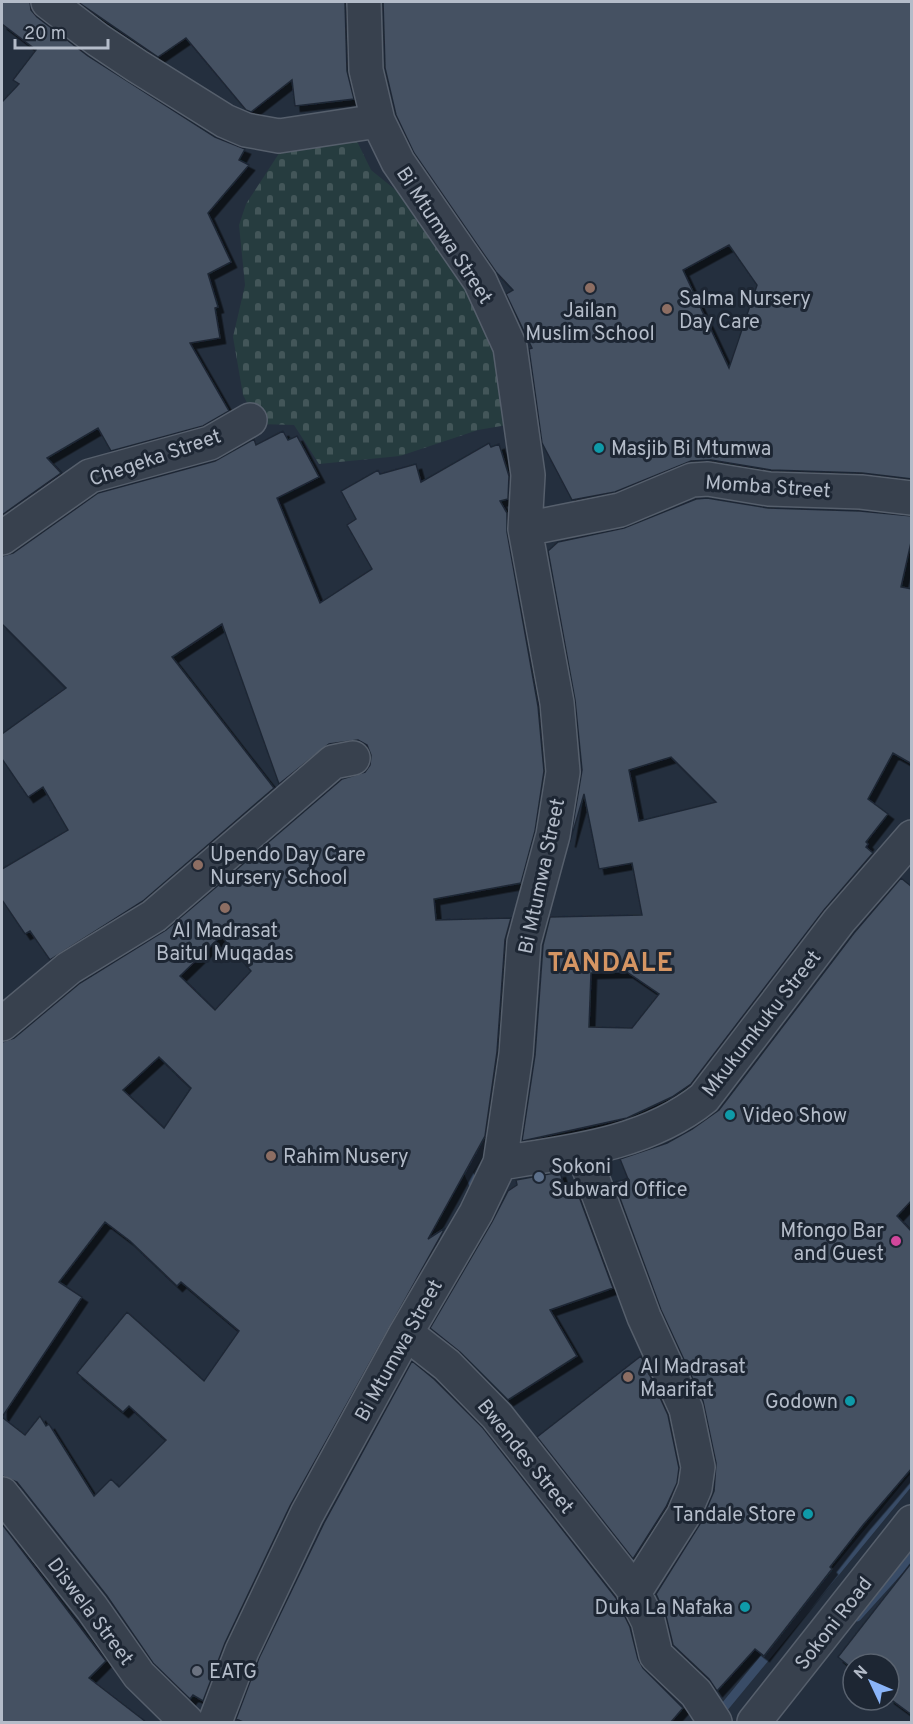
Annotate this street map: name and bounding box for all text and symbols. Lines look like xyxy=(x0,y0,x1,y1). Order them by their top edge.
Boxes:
scale bar xyxy=(15,12,108,50)
text: 20 m xyxy=(24,23,66,46)
street label: Bi Mtumwa Street xyxy=(389,163,497,310)
marker: Jailan Muslim School xyxy=(583,281,597,295)
place label: Salma Nursery Day Care xyxy=(679,287,811,336)
place label: Jailan Muslim School xyxy=(525,299,655,348)
marker: Salma Nursery Day Care xyxy=(660,302,674,316)
street label: Chegeka Street xyxy=(86,424,225,494)
place label: Masjib Bi Mtumwa xyxy=(611,437,771,463)
marker: Masjib Bi Mtumwa xyxy=(592,441,606,455)
street label: Momba Street xyxy=(704,471,832,505)
street label: Bi Mtumwa Street xyxy=(514,796,572,957)
place label: Upendo Day Care Nursery School xyxy=(210,843,366,892)
marker: Upendo Day Care Nursery School xyxy=(191,858,205,872)
marker: Al Madrasat Baitul Muqadas xyxy=(218,901,232,915)
place label: Al Madrasat Baitul Muqadas xyxy=(156,919,294,968)
street label: Mkukumkuku Street xyxy=(697,946,828,1103)
district label: TANDALE xyxy=(547,948,675,981)
place label: Video Show xyxy=(742,1104,847,1130)
marker: Video Show xyxy=(723,1108,737,1122)
place label: Rahim Nusery xyxy=(283,1145,409,1171)
marker: Rahim Nusery xyxy=(264,1149,278,1163)
place label: Sokoni Subward Office xyxy=(551,1155,687,1204)
marker: Sokoni Subward Office xyxy=(532,1170,546,1184)
place label: Mfongo Bar and Guest xyxy=(780,1219,884,1268)
marker: Mfongo Bar and Guest xyxy=(889,1234,903,1248)
street label: Bi Mtumwa Street xyxy=(350,1275,450,1427)
place label: Al Madrasat Maarifat xyxy=(640,1355,746,1404)
marker: Al Madrasat Maarifat xyxy=(621,1370,635,1384)
place label: Godown xyxy=(765,1390,838,1416)
marker: Godown xyxy=(843,1394,857,1408)
street label: Bwendes Street xyxy=(470,1395,579,1520)
place label: Tandale Store xyxy=(673,1503,796,1529)
marker: Tandale Store xyxy=(801,1507,815,1521)
street label: Diswela Street xyxy=(40,1553,138,1671)
street label: Sokoni Road xyxy=(790,1572,879,1676)
place label: Duka La Nafaka xyxy=(595,1596,733,1622)
marker: Duka La Nafaka xyxy=(738,1600,752,1614)
north arrow xyxy=(841,1652,901,1712)
place label: EATG xyxy=(209,1660,257,1686)
text: N xyxy=(850,1662,873,1684)
marker: EATG xyxy=(190,1664,204,1678)

